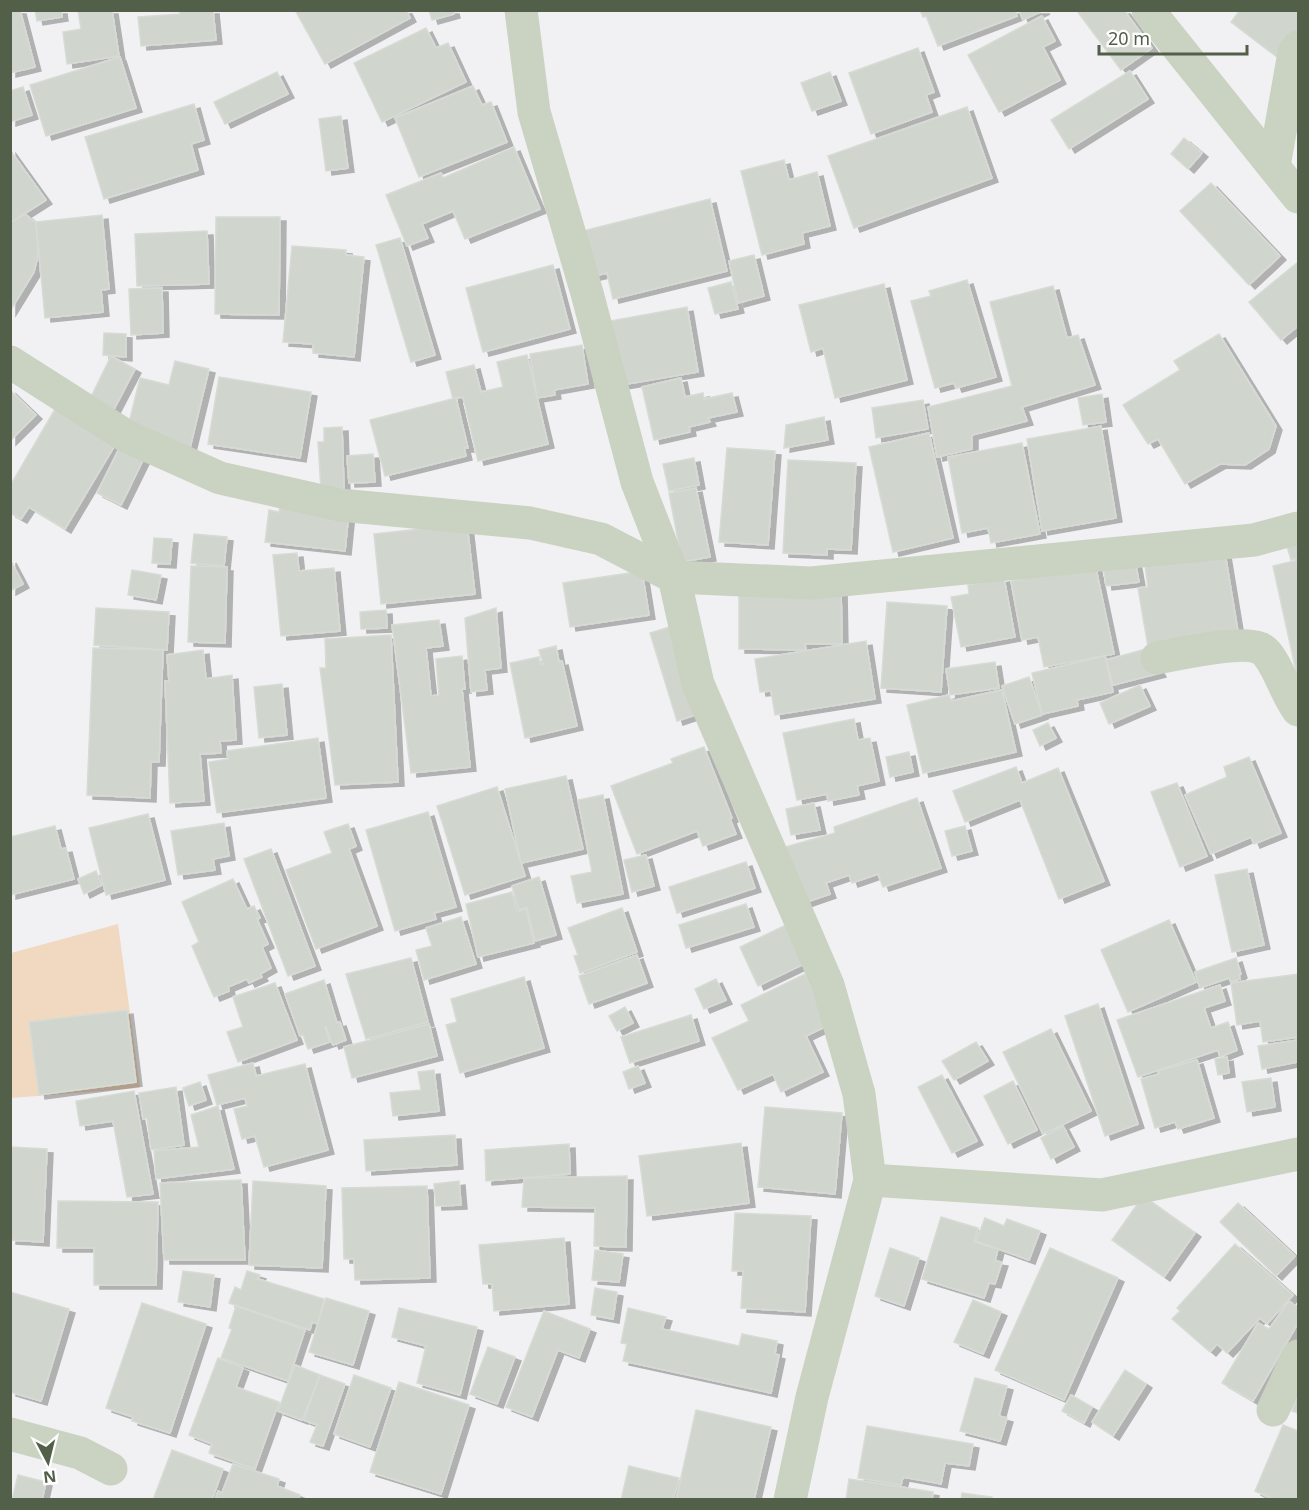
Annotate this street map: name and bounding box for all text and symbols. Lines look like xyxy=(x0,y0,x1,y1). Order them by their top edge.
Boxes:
scale bar xyxy=(1099,18,1248,56)
text: 20 m xyxy=(1108,26,1150,50)
north arrow xyxy=(18,1432,78,1492)
text: N xyxy=(42,1465,58,1489)

